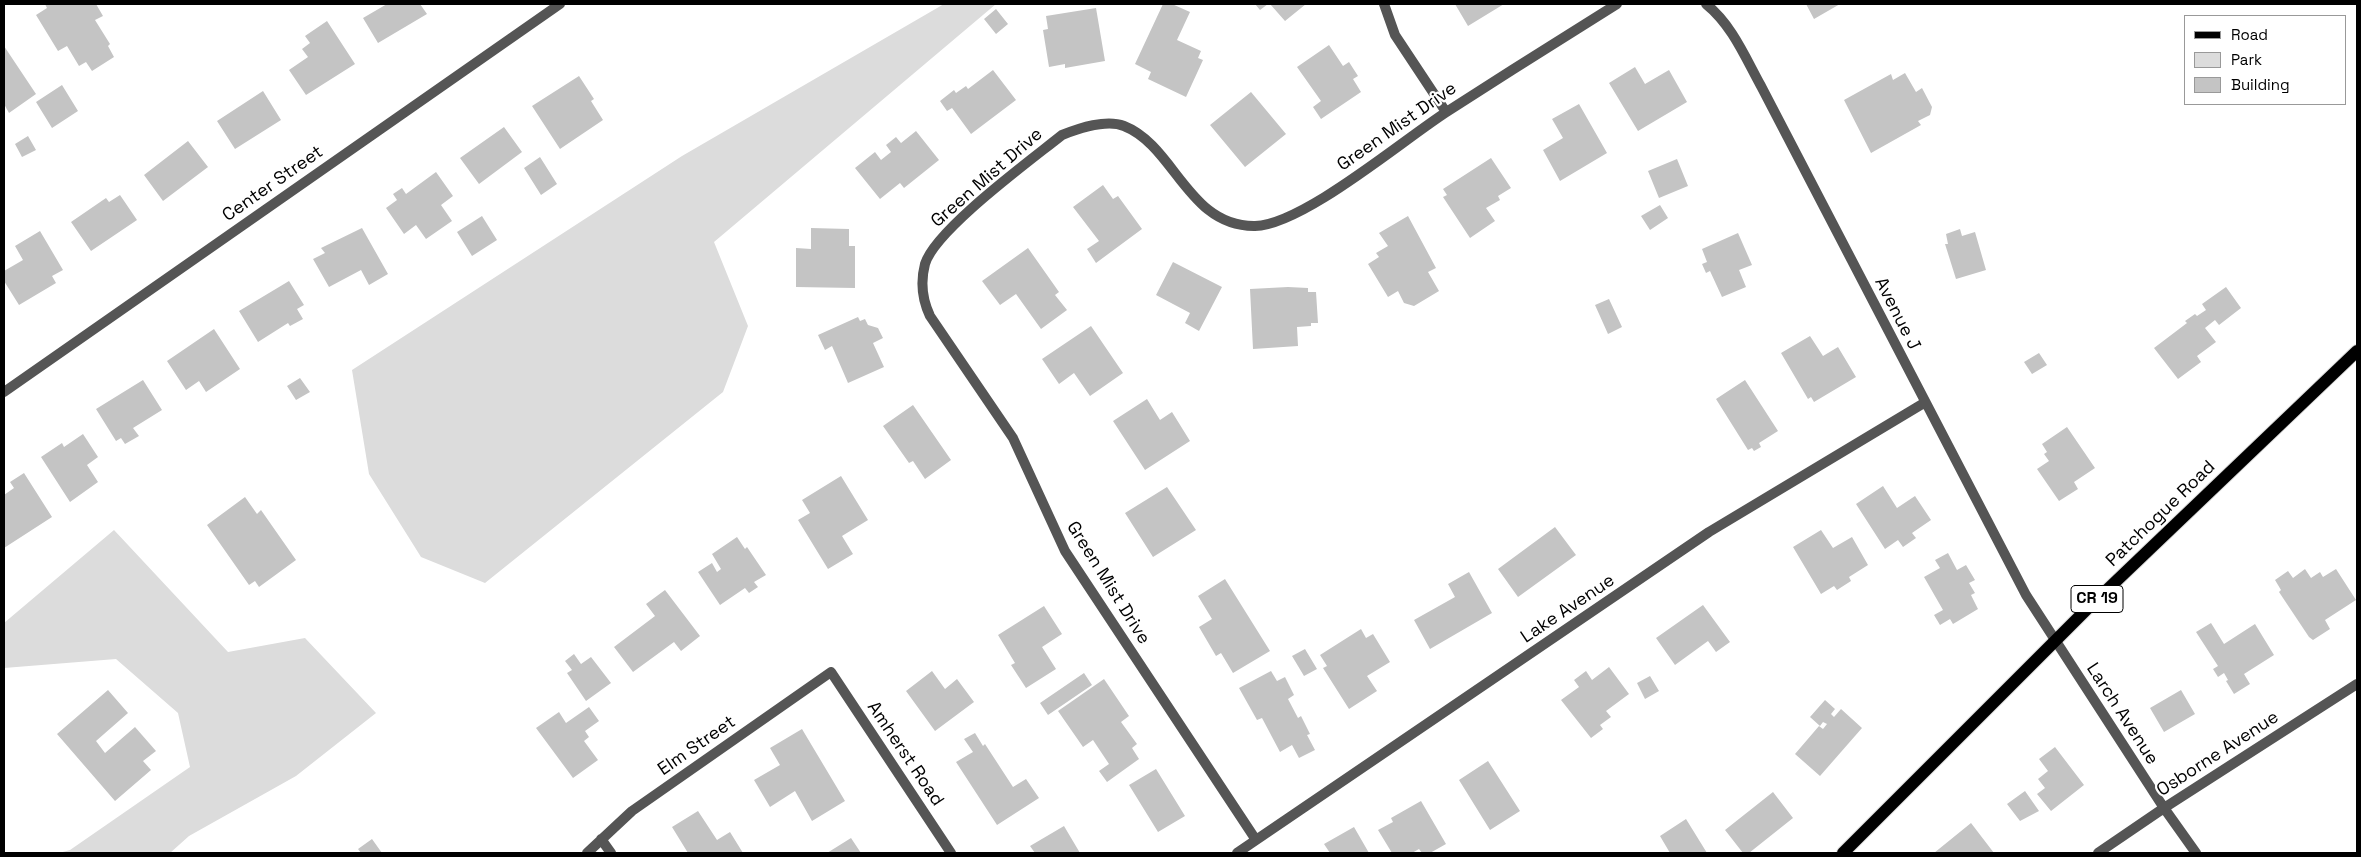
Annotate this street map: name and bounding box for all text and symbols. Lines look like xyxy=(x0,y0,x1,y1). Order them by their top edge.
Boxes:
legend xyxy=(2184,15,2346,105)
text: Road xyxy=(2231,25,2268,44)
text: Park xyxy=(2231,50,2262,69)
text: Building xyxy=(2231,75,2290,94)
street label: Green Mist Drive xyxy=(1333,78,1461,176)
street label: Green Mist Drive xyxy=(927,124,1047,232)
street label: Center Street xyxy=(218,141,328,227)
street label: Avenue J xyxy=(1869,274,1925,354)
street label: Patchogue Road xyxy=(2102,456,2220,572)
street label: Green Mist Drive xyxy=(1062,518,1154,648)
street label: Lake Avenue xyxy=(1517,570,1619,648)
road number: CR 19 xyxy=(2071,586,2123,612)
street label: Larch Avenue xyxy=(2081,659,2163,769)
street label: Amherst Road xyxy=(862,698,948,810)
street label: Osborne Avenue xyxy=(2153,707,2283,801)
street label: Elm Street xyxy=(654,711,740,781)

